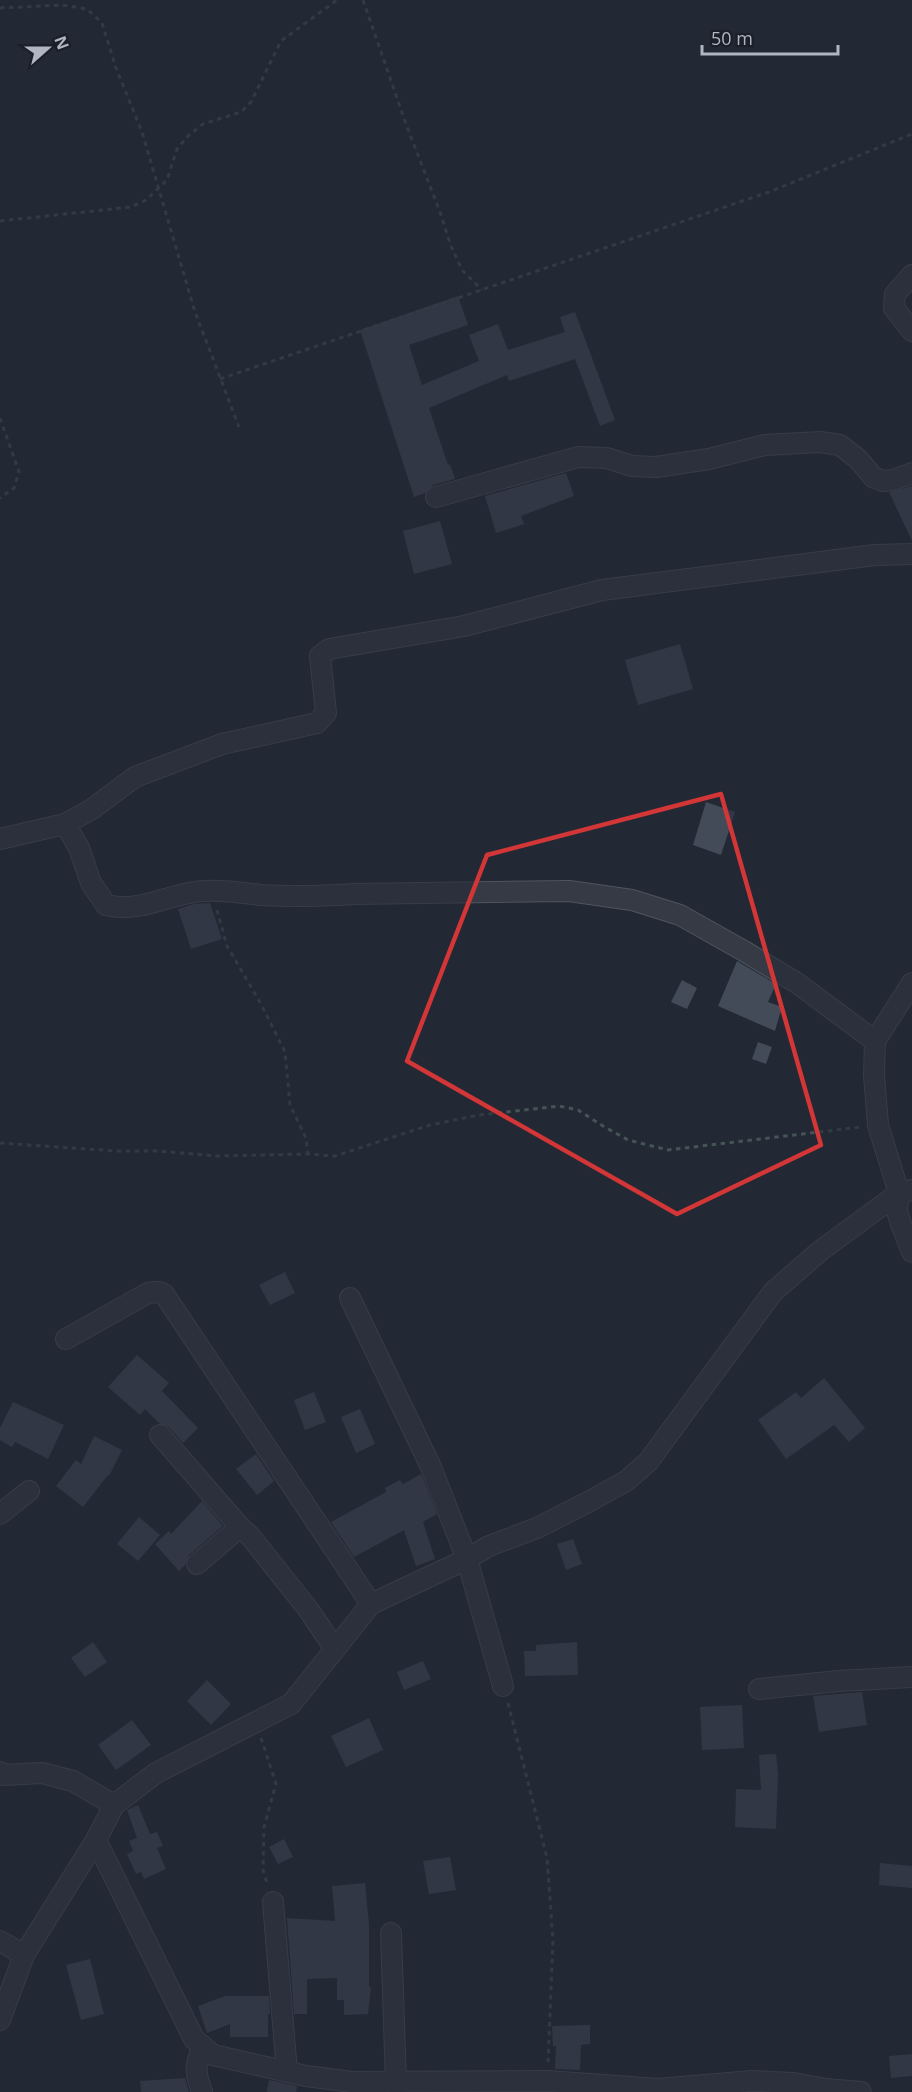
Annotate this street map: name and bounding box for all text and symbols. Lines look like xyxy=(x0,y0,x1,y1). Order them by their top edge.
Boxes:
north arrow xyxy=(18,18,78,78)
scale bar xyxy=(702,18,838,56)
text: 50 m xyxy=(711,26,753,50)
text: N xyxy=(49,33,75,53)

